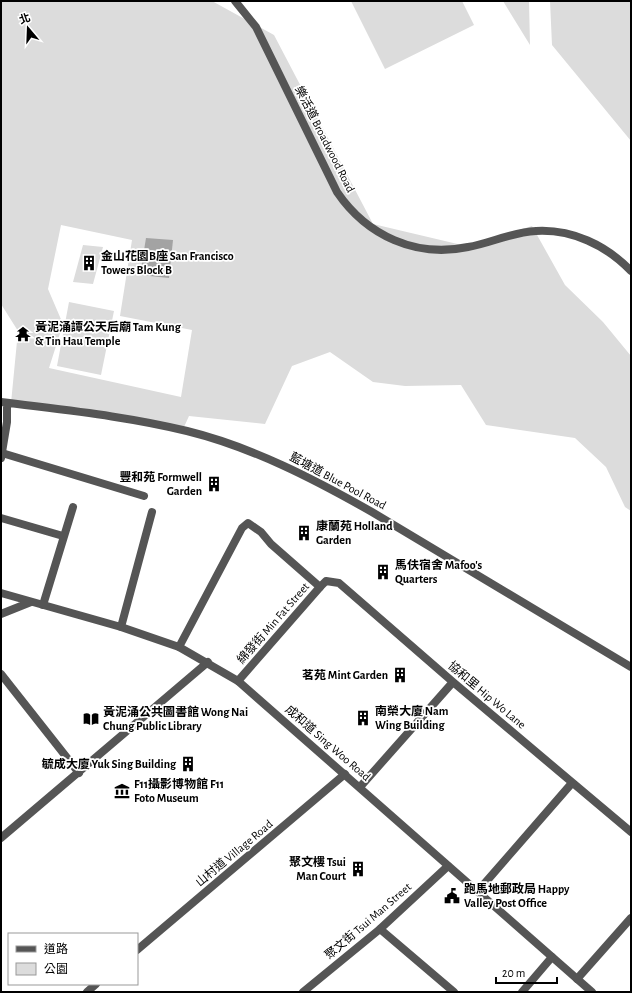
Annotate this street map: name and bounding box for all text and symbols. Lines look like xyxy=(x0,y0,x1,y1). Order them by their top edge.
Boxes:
north arrow xyxy=(8,8,48,48)
text: 北 xyxy=(18,12,32,26)
street label: 樂活道 Broadwood Road xyxy=(293,83,358,194)
place label: 金山花園B座 San Francisco Towers Block B xyxy=(101,249,234,276)
building icon: 金山花園B座 San Francisco Towers Block B xyxy=(80,254,98,272)
place label: 黃泥涌譚公天后廟 Tam Kung & Tin Hau Temple xyxy=(35,320,182,347)
temple icon: 黃泥涌譚公天后廟 Tam Kung & Tin Hau Temple xyxy=(14,325,32,343)
street label: 藍塘道 Blue Pool Road xyxy=(288,450,389,511)
place label: 豐和苑 Formwell Garden xyxy=(119,470,202,497)
building icon: 豐和苑 Formwell Garden xyxy=(205,475,223,493)
place label: 康蘭苑 Holland Garden xyxy=(316,519,393,546)
building icon: 康蘭苑 Holland Garden xyxy=(295,524,313,542)
place label: 馬伕宿舍 Mafoo's Quarters xyxy=(395,558,483,586)
building icon: 馬伕宿舍 Mafoo's Quarters xyxy=(374,563,392,581)
street label: 綿發街 Min Fat Street xyxy=(234,579,311,666)
street label: 協和里 Hip Wo Lane xyxy=(446,658,529,731)
building icon: 茗苑 Mint Garden xyxy=(391,666,409,684)
place label: 茗苑 Mint Garden xyxy=(302,669,388,681)
street label: 成和道 Sing Woo Road xyxy=(283,702,373,783)
place label: 南榮大廈 Nam Wing Building xyxy=(375,704,449,731)
place label: 黃泥涌公共圖書館 Wong Nai Chung Public Library xyxy=(103,705,248,733)
building icon: 南榮大廈 Nam Wing Building xyxy=(354,709,372,727)
library icon: 黃泥涌公共圖書館 Wong Nai Chung Public Library xyxy=(82,710,100,728)
building icon: 毓成大廈 Yuk Sing Building xyxy=(179,755,197,773)
place label: 毓成大廈 Yuk Sing Building xyxy=(42,757,177,770)
place label: F11攝影博物館 F11 Foto Museum xyxy=(134,777,224,804)
museum icon: F11攝影博物館 F11 Foto Museum xyxy=(113,782,131,800)
street label: 山村道 Village Road xyxy=(193,817,275,889)
place label: 聚文樓 Tsui Man Court xyxy=(289,855,346,882)
building icon: 聚文樓 Tsui Man Court xyxy=(349,860,367,878)
street label: 聚文街 Tsui Man Street xyxy=(322,880,413,962)
place label: 跑馬地郵政局 Happy Valley Post Office xyxy=(464,882,570,910)
public building icon: 跑馬地郵政局 Happy Valley Post Office xyxy=(443,887,461,905)
legend xyxy=(8,933,138,985)
text: 道路 xyxy=(44,942,68,955)
scale bar xyxy=(496,959,557,985)
text: 公園 xyxy=(44,963,68,975)
text: 20 m xyxy=(502,967,525,979)

